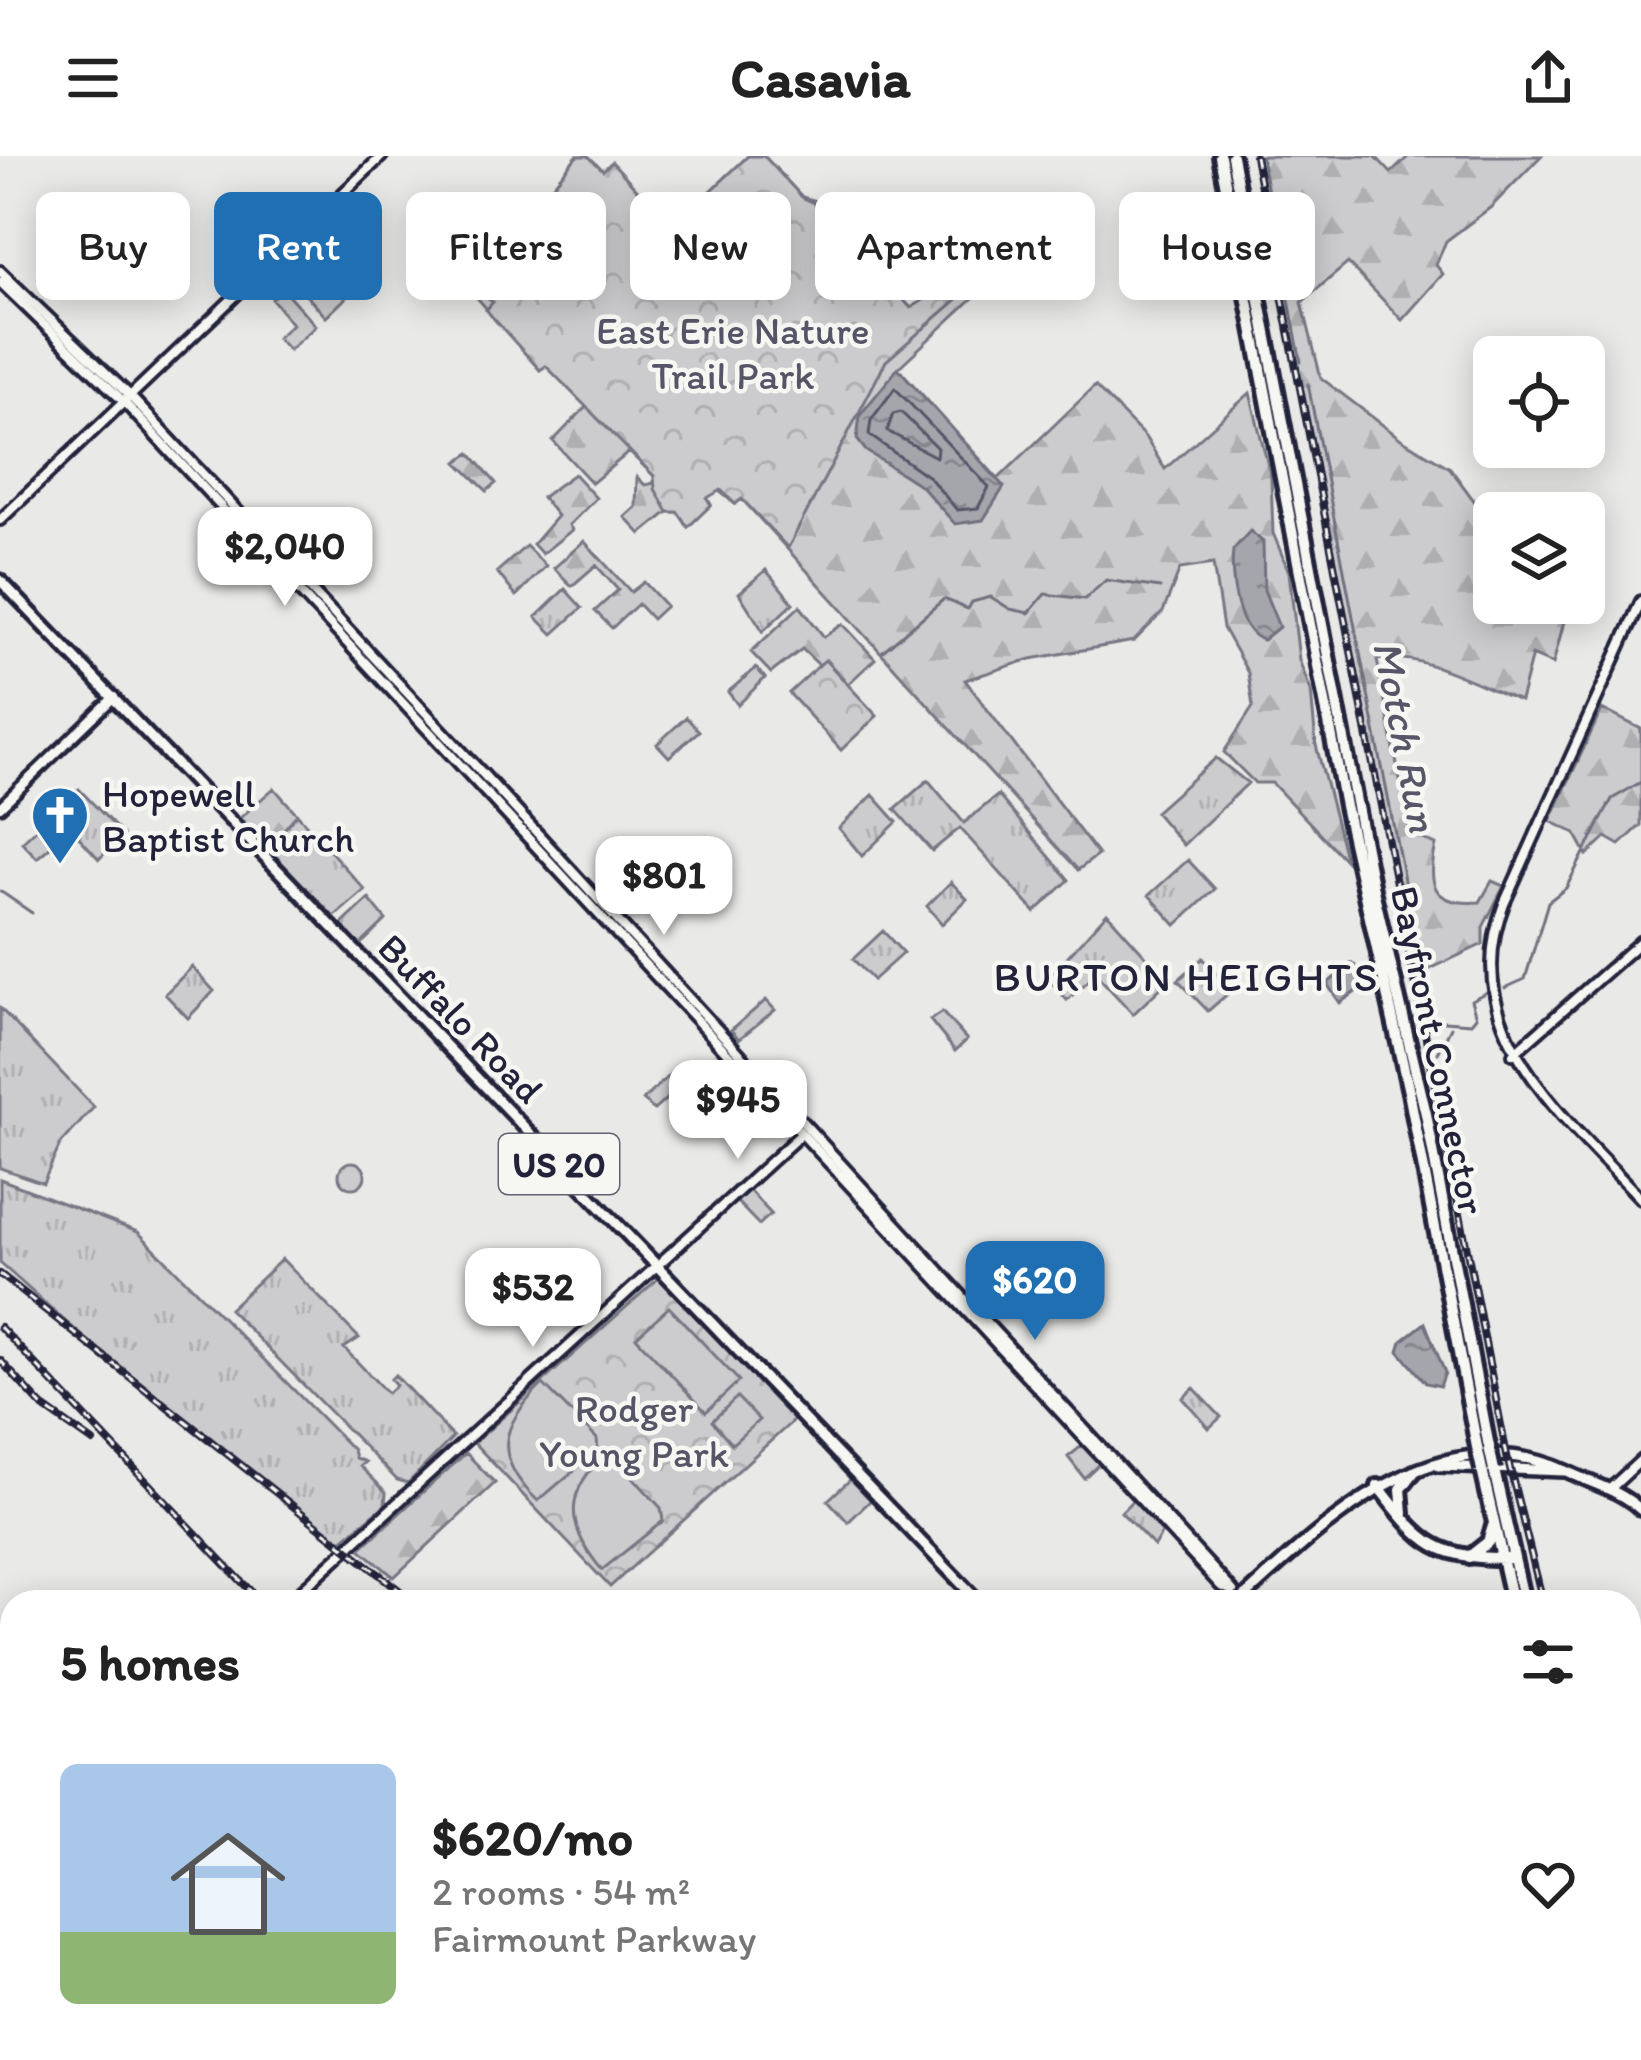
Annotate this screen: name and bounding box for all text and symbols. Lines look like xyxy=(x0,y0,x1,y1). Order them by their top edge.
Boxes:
icon: menu xyxy=(60,45,126,111)
icon: share xyxy=(1515,45,1581,111)
text: Casavia xyxy=(730,46,911,111)
chip: Buy xyxy=(36,192,190,300)
chip: Rent xyxy=(214,192,382,300)
chip: Filters xyxy=(406,192,606,300)
chip: New xyxy=(630,192,791,300)
chip: Apartment xyxy=(815,192,1095,300)
chip: House xyxy=(1119,192,1315,300)
park label: East Erie Nature Trail Park xyxy=(596,307,870,399)
map controls xyxy=(1473,336,1605,624)
button: locate xyxy=(1473,336,1605,468)
button: layers xyxy=(1473,492,1605,624)
pin: $2,040 xyxy=(187,507,383,609)
text: $2,040 xyxy=(224,522,346,569)
water label: Motch Run xyxy=(1362,636,1449,836)
place label: Hopewell Baptist Church xyxy=(102,770,354,862)
church icon: Hopewell Baptist Church xyxy=(29,784,91,866)
pin: $801 xyxy=(593,836,735,938)
text: $801 xyxy=(622,851,706,898)
street label: Bayfront Connector xyxy=(1381,882,1496,1219)
street label: Buffalo Road xyxy=(368,924,553,1113)
district label: BURTON HEIGHTS xyxy=(994,951,1380,1002)
pin: $945 xyxy=(667,1060,809,1162)
text: $945 xyxy=(696,1075,780,1122)
road number: US 20 xyxy=(499,1134,619,1194)
pin: $620 xyxy=(964,1241,1106,1343)
pin: $532 xyxy=(462,1248,604,1350)
text: $620 xyxy=(993,1256,1077,1303)
text: $532 xyxy=(492,1263,574,1310)
park label: Rodger Young Park xyxy=(539,1385,729,1477)
icon: filters xyxy=(1515,1629,1581,1695)
text: 5 homes xyxy=(60,1632,240,1693)
text: $620/mo xyxy=(432,1807,633,1868)
icon: home xyxy=(156,1812,300,1956)
icon: heart xyxy=(1515,1851,1581,1917)
text: 2 rooms · 54 m² xyxy=(432,1868,690,1915)
text: Fairmount Parkway xyxy=(432,1915,756,1962)

